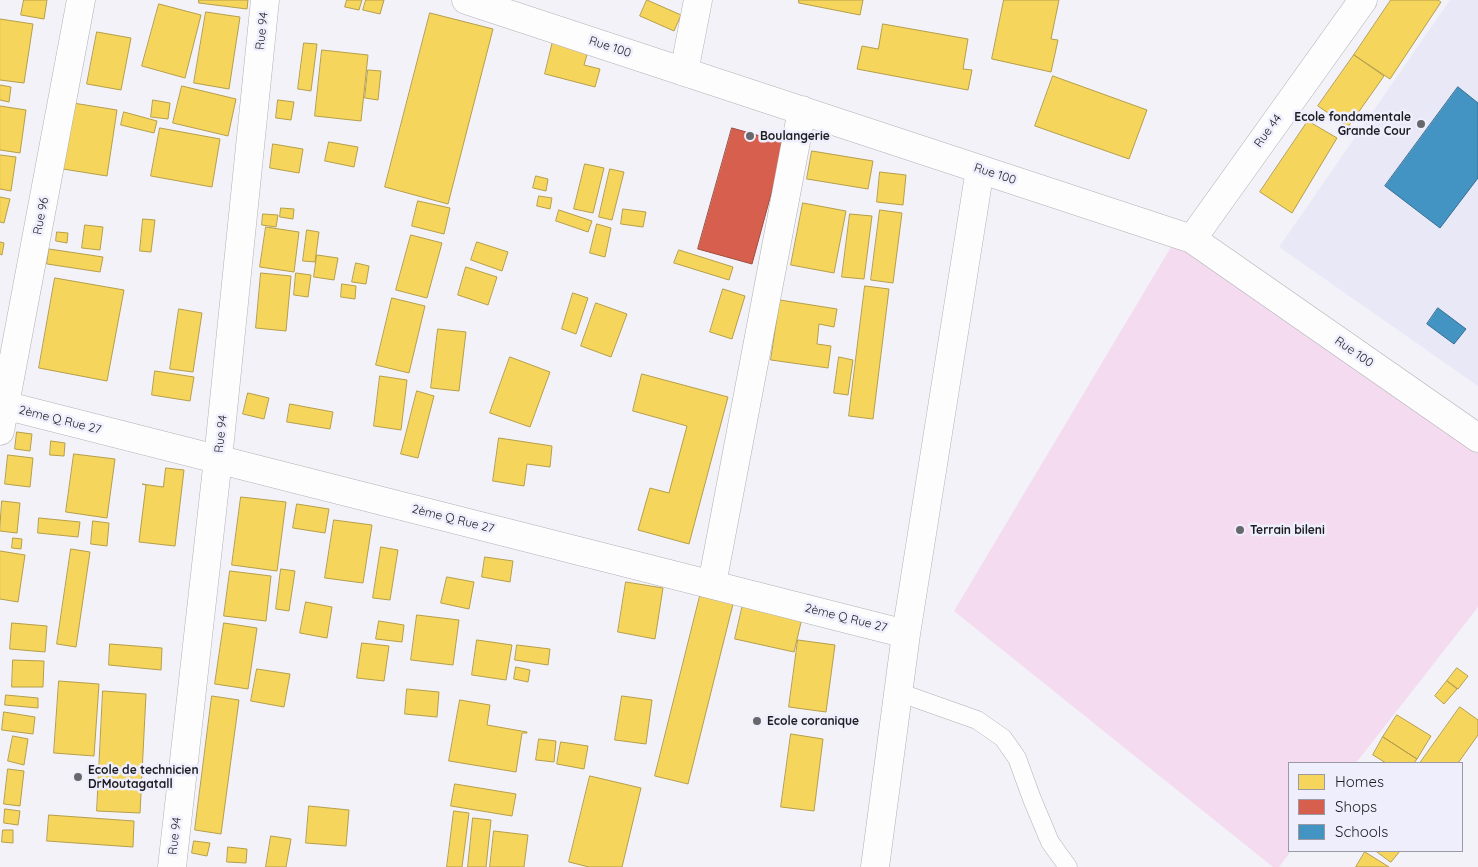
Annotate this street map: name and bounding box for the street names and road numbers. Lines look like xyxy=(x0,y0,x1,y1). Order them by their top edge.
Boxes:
street label: Rue 94 xyxy=(253,11,271,51)
street label: Rue 100 xyxy=(587,33,633,61)
street label: Rue 44 xyxy=(1251,112,1285,150)
street label: Rue 100 xyxy=(972,160,1018,188)
street label: Rue 96 xyxy=(30,196,52,236)
street label: Rue 100 xyxy=(1332,334,1376,370)
street label: 2ème Q Rue 27 xyxy=(17,403,103,437)
street label: Rue 94 xyxy=(212,414,230,454)
street label: 2ème Q Rue 27 xyxy=(410,502,496,536)
street label: 2ème Q Rue 27 xyxy=(803,601,889,635)
street label: Rue 94 xyxy=(166,816,184,856)

